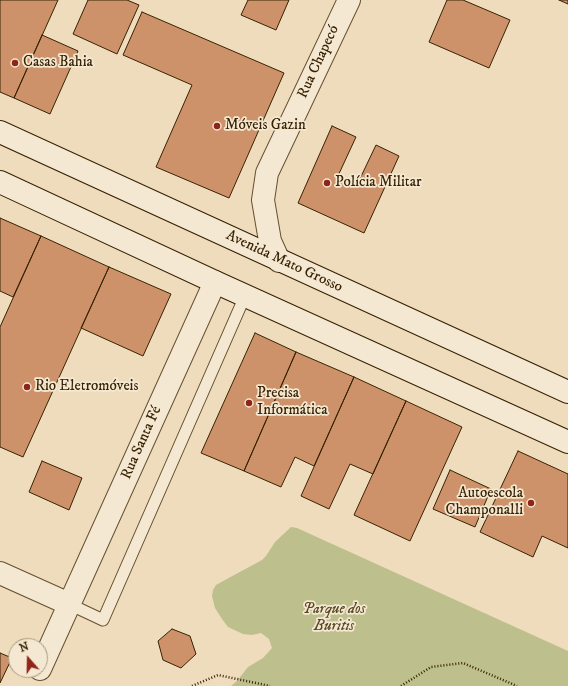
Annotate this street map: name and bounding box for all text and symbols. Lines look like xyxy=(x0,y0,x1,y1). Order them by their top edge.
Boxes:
street label: Rua Chapecó xyxy=(294,23,344,101)
place label: Casas Bahia xyxy=(23,54,93,72)
marker: Casas Bahia xyxy=(10,58,20,68)
place label: Móveis Gazin xyxy=(225,117,306,135)
marker: Móveis Gazin xyxy=(212,121,222,131)
place label: Polícia Militar xyxy=(335,174,422,192)
marker: Polícia Militar xyxy=(322,178,332,188)
street label: Avenida Mato Grosso xyxy=(223,227,345,297)
place label: Rio Eletromóveis xyxy=(35,378,138,396)
marker: Rio Eletromóveis xyxy=(22,382,32,392)
place label: Precisa Informática xyxy=(257,385,328,420)
marker: Precisa Informática xyxy=(244,398,254,408)
street label: Rua Santa Fé xyxy=(118,404,166,482)
place label: Autoescola Champonalli xyxy=(446,485,523,520)
marker: Autoescola Champonalli xyxy=(526,498,536,508)
park label: Parque dos Buritis xyxy=(303,601,365,636)
north arrow xyxy=(8,638,48,678)
text: N xyxy=(18,640,31,656)

